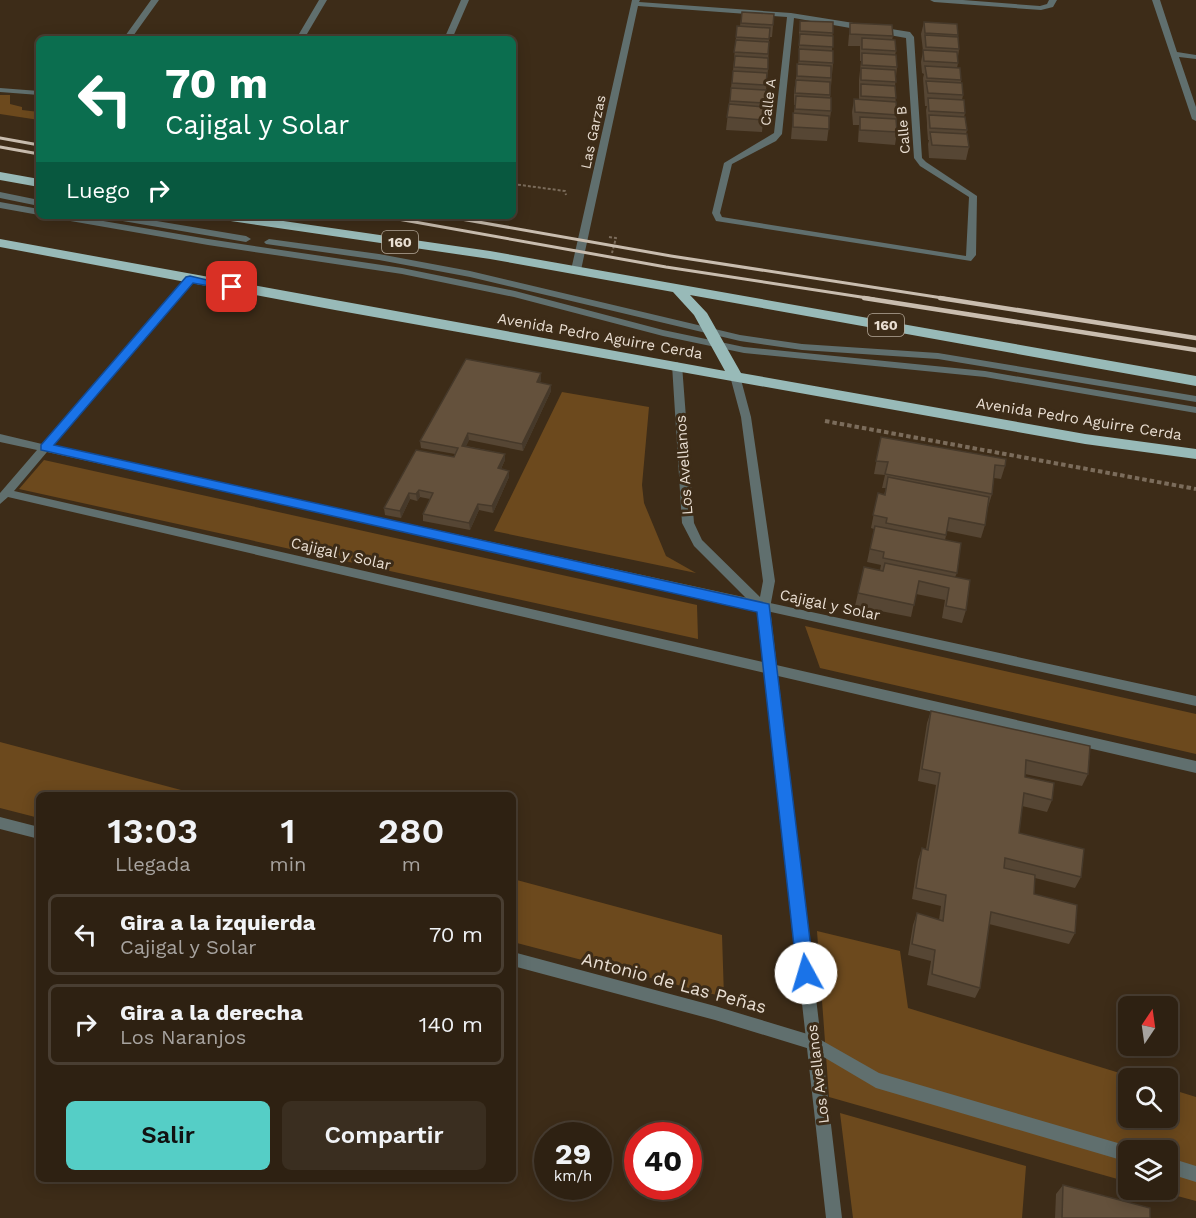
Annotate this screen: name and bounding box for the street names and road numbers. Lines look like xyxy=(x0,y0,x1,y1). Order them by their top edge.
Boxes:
street label: Calle A xyxy=(757,77,779,127)
street label: Las Garzas xyxy=(577,94,609,170)
street label: Calle B xyxy=(893,105,913,155)
road number: 160 xyxy=(382,231,418,253)
street label: Avenida Pedro Aguirre Cerda xyxy=(496,309,704,363)
road number: 160 xyxy=(868,314,904,336)
street label: Avenida Pedro Aguirre Cerda xyxy=(975,394,1184,444)
street label: Los Avellanos xyxy=(672,414,696,515)
street label: Cajigal y Solar xyxy=(289,534,393,574)
street label: Cajigal y Solar xyxy=(778,586,882,624)
street label: Antonio de Las Peñas xyxy=(579,948,769,1017)
street label: Los Avellanos xyxy=(803,1023,833,1125)

